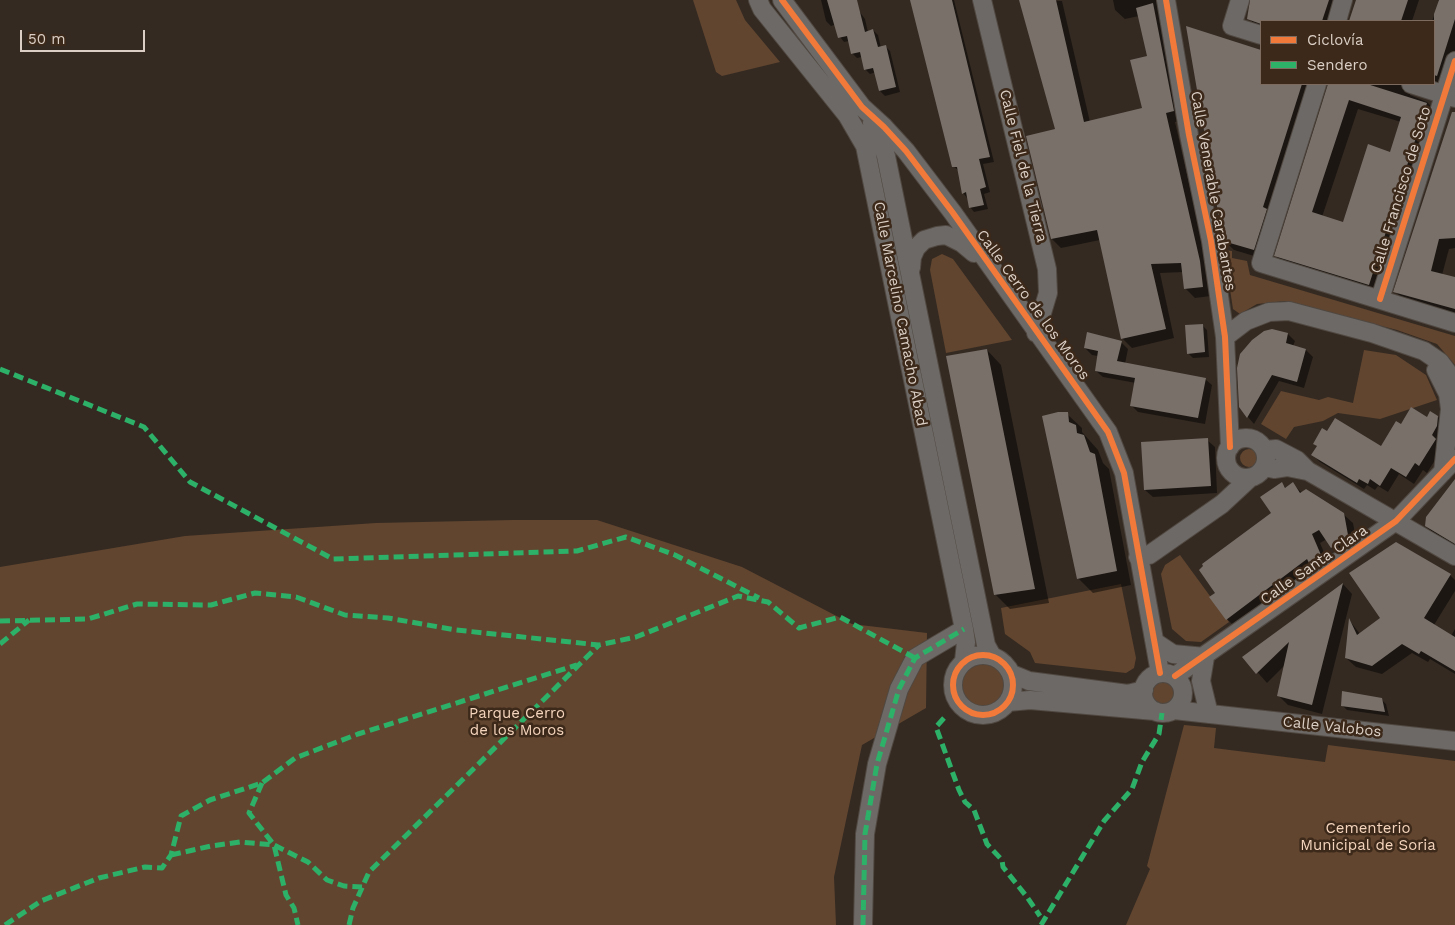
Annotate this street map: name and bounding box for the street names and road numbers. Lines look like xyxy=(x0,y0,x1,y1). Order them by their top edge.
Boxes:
street label: Calle Fiel de la Tierra xyxy=(995,88,1051,244)
street label: Calle Venerable Carabantes xyxy=(1187,90,1239,292)
street label: Calle Francisco de Soto xyxy=(1367,104,1435,276)
street label: Calle Marcelino Camacho Abad xyxy=(869,200,931,428)
street label: Calle Cerro de los Moros xyxy=(973,226,1093,384)
street label: Calle Santa Clara xyxy=(1257,521,1371,609)
street label: Calle Valobos xyxy=(1282,713,1382,741)

